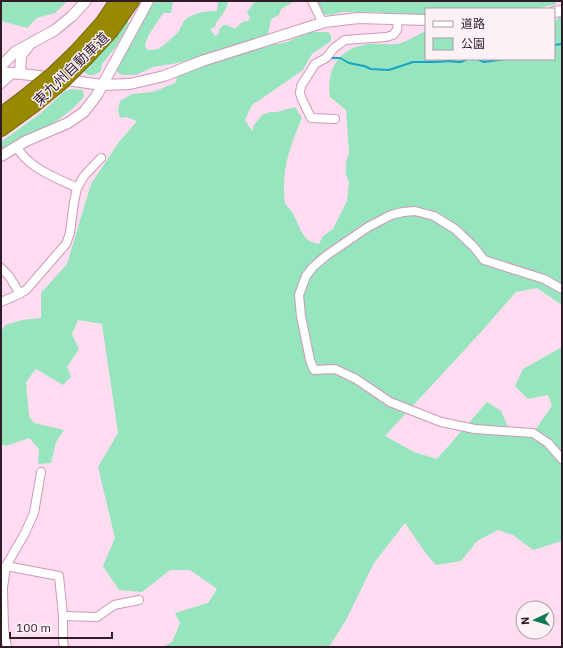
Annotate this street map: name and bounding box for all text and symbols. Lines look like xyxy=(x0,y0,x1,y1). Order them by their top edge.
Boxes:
legend xyxy=(425,8,555,60)
text: 道路 xyxy=(461,16,485,31)
street label: 東九州自動車道 xyxy=(30,28,112,110)
text: 公園 xyxy=(461,36,485,51)
north arrow xyxy=(515,600,555,640)
scale bar xyxy=(10,614,112,640)
text: N xyxy=(518,616,532,625)
text: 100 m xyxy=(16,620,51,635)

